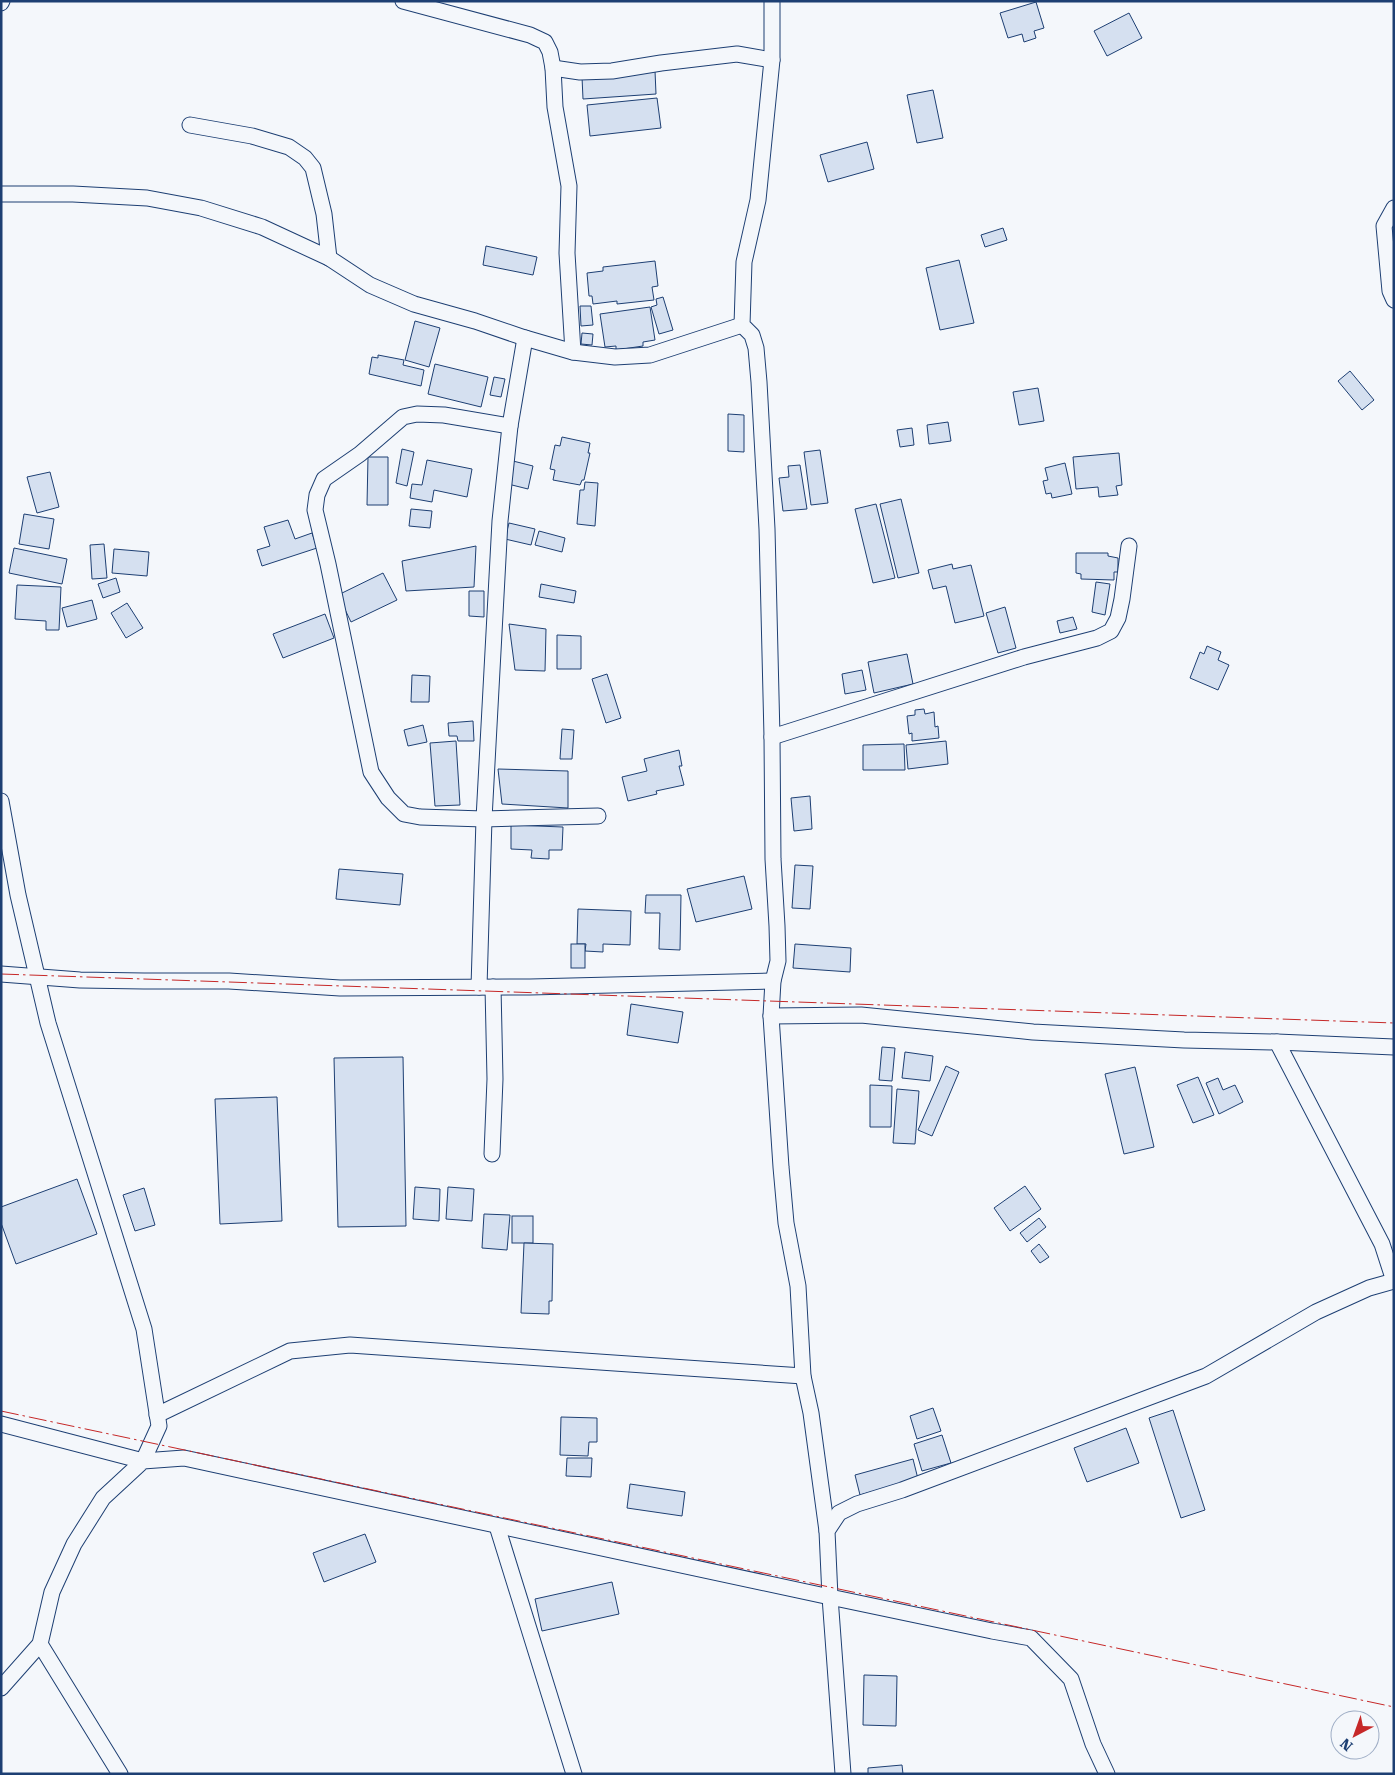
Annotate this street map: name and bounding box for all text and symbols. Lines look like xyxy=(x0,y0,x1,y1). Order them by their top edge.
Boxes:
north arrow xyxy=(1330,1710,1380,1760)
text: N xyxy=(1337,1735,1356,1754)

